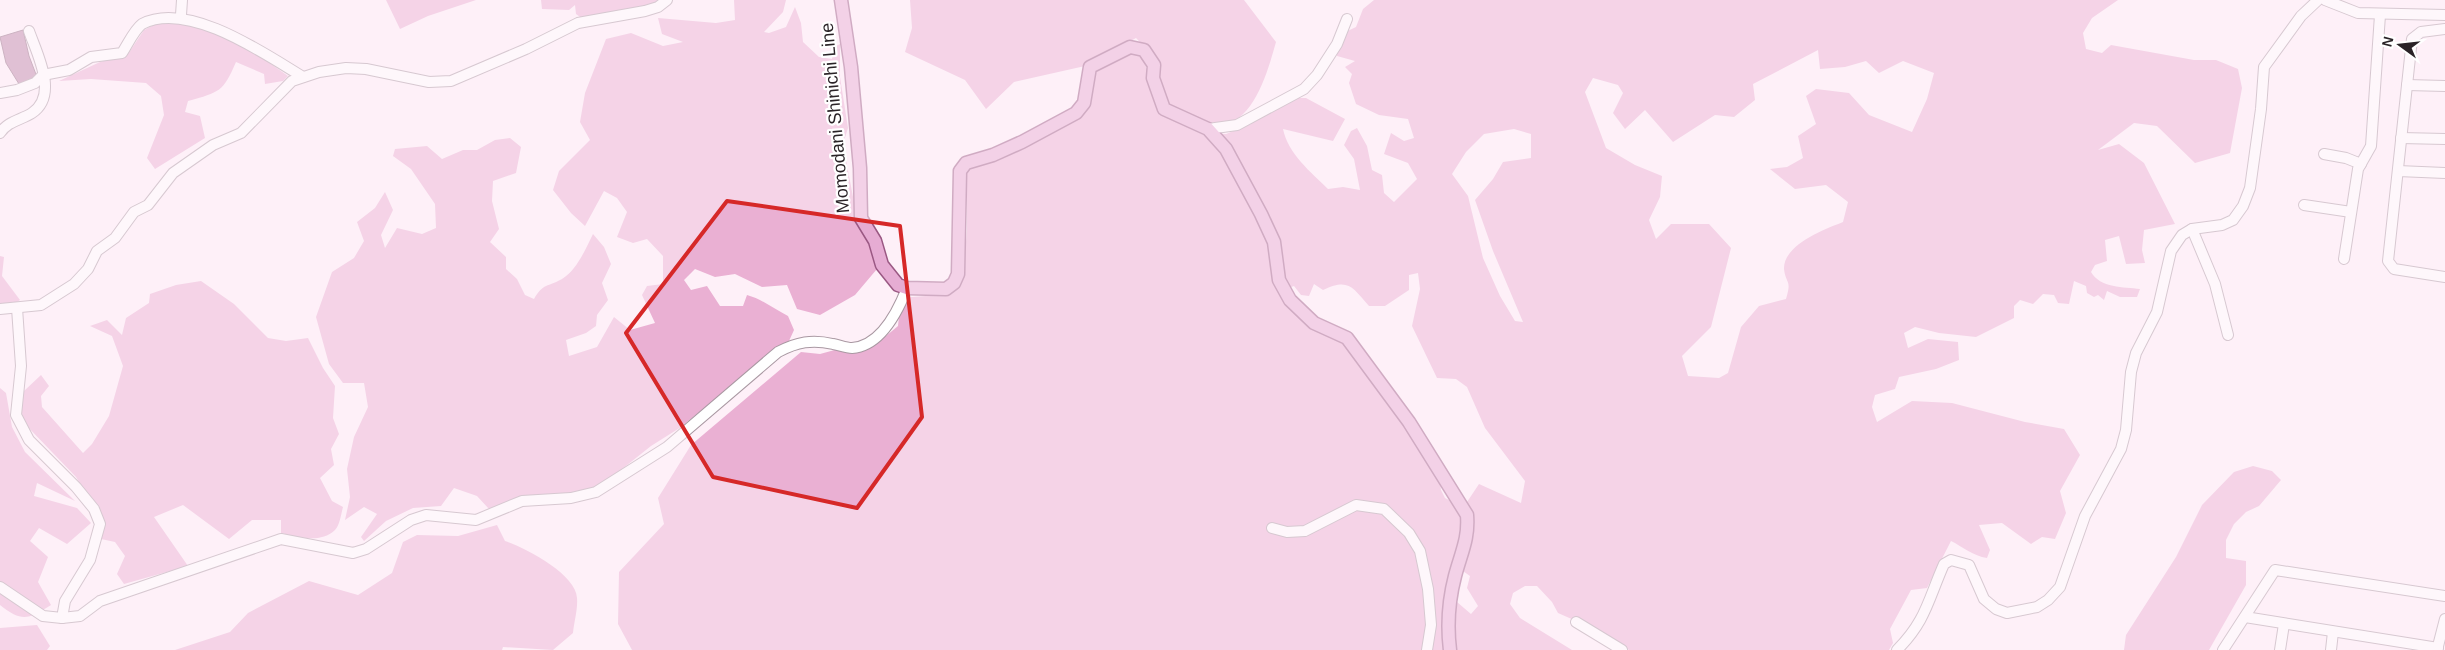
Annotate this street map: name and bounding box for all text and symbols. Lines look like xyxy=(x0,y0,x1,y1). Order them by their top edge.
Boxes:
north arrow xyxy=(2375,20,2425,70)
street label: Momodani Shinichi Line xyxy=(817,22,853,214)
text: N xyxy=(2378,35,2396,49)

